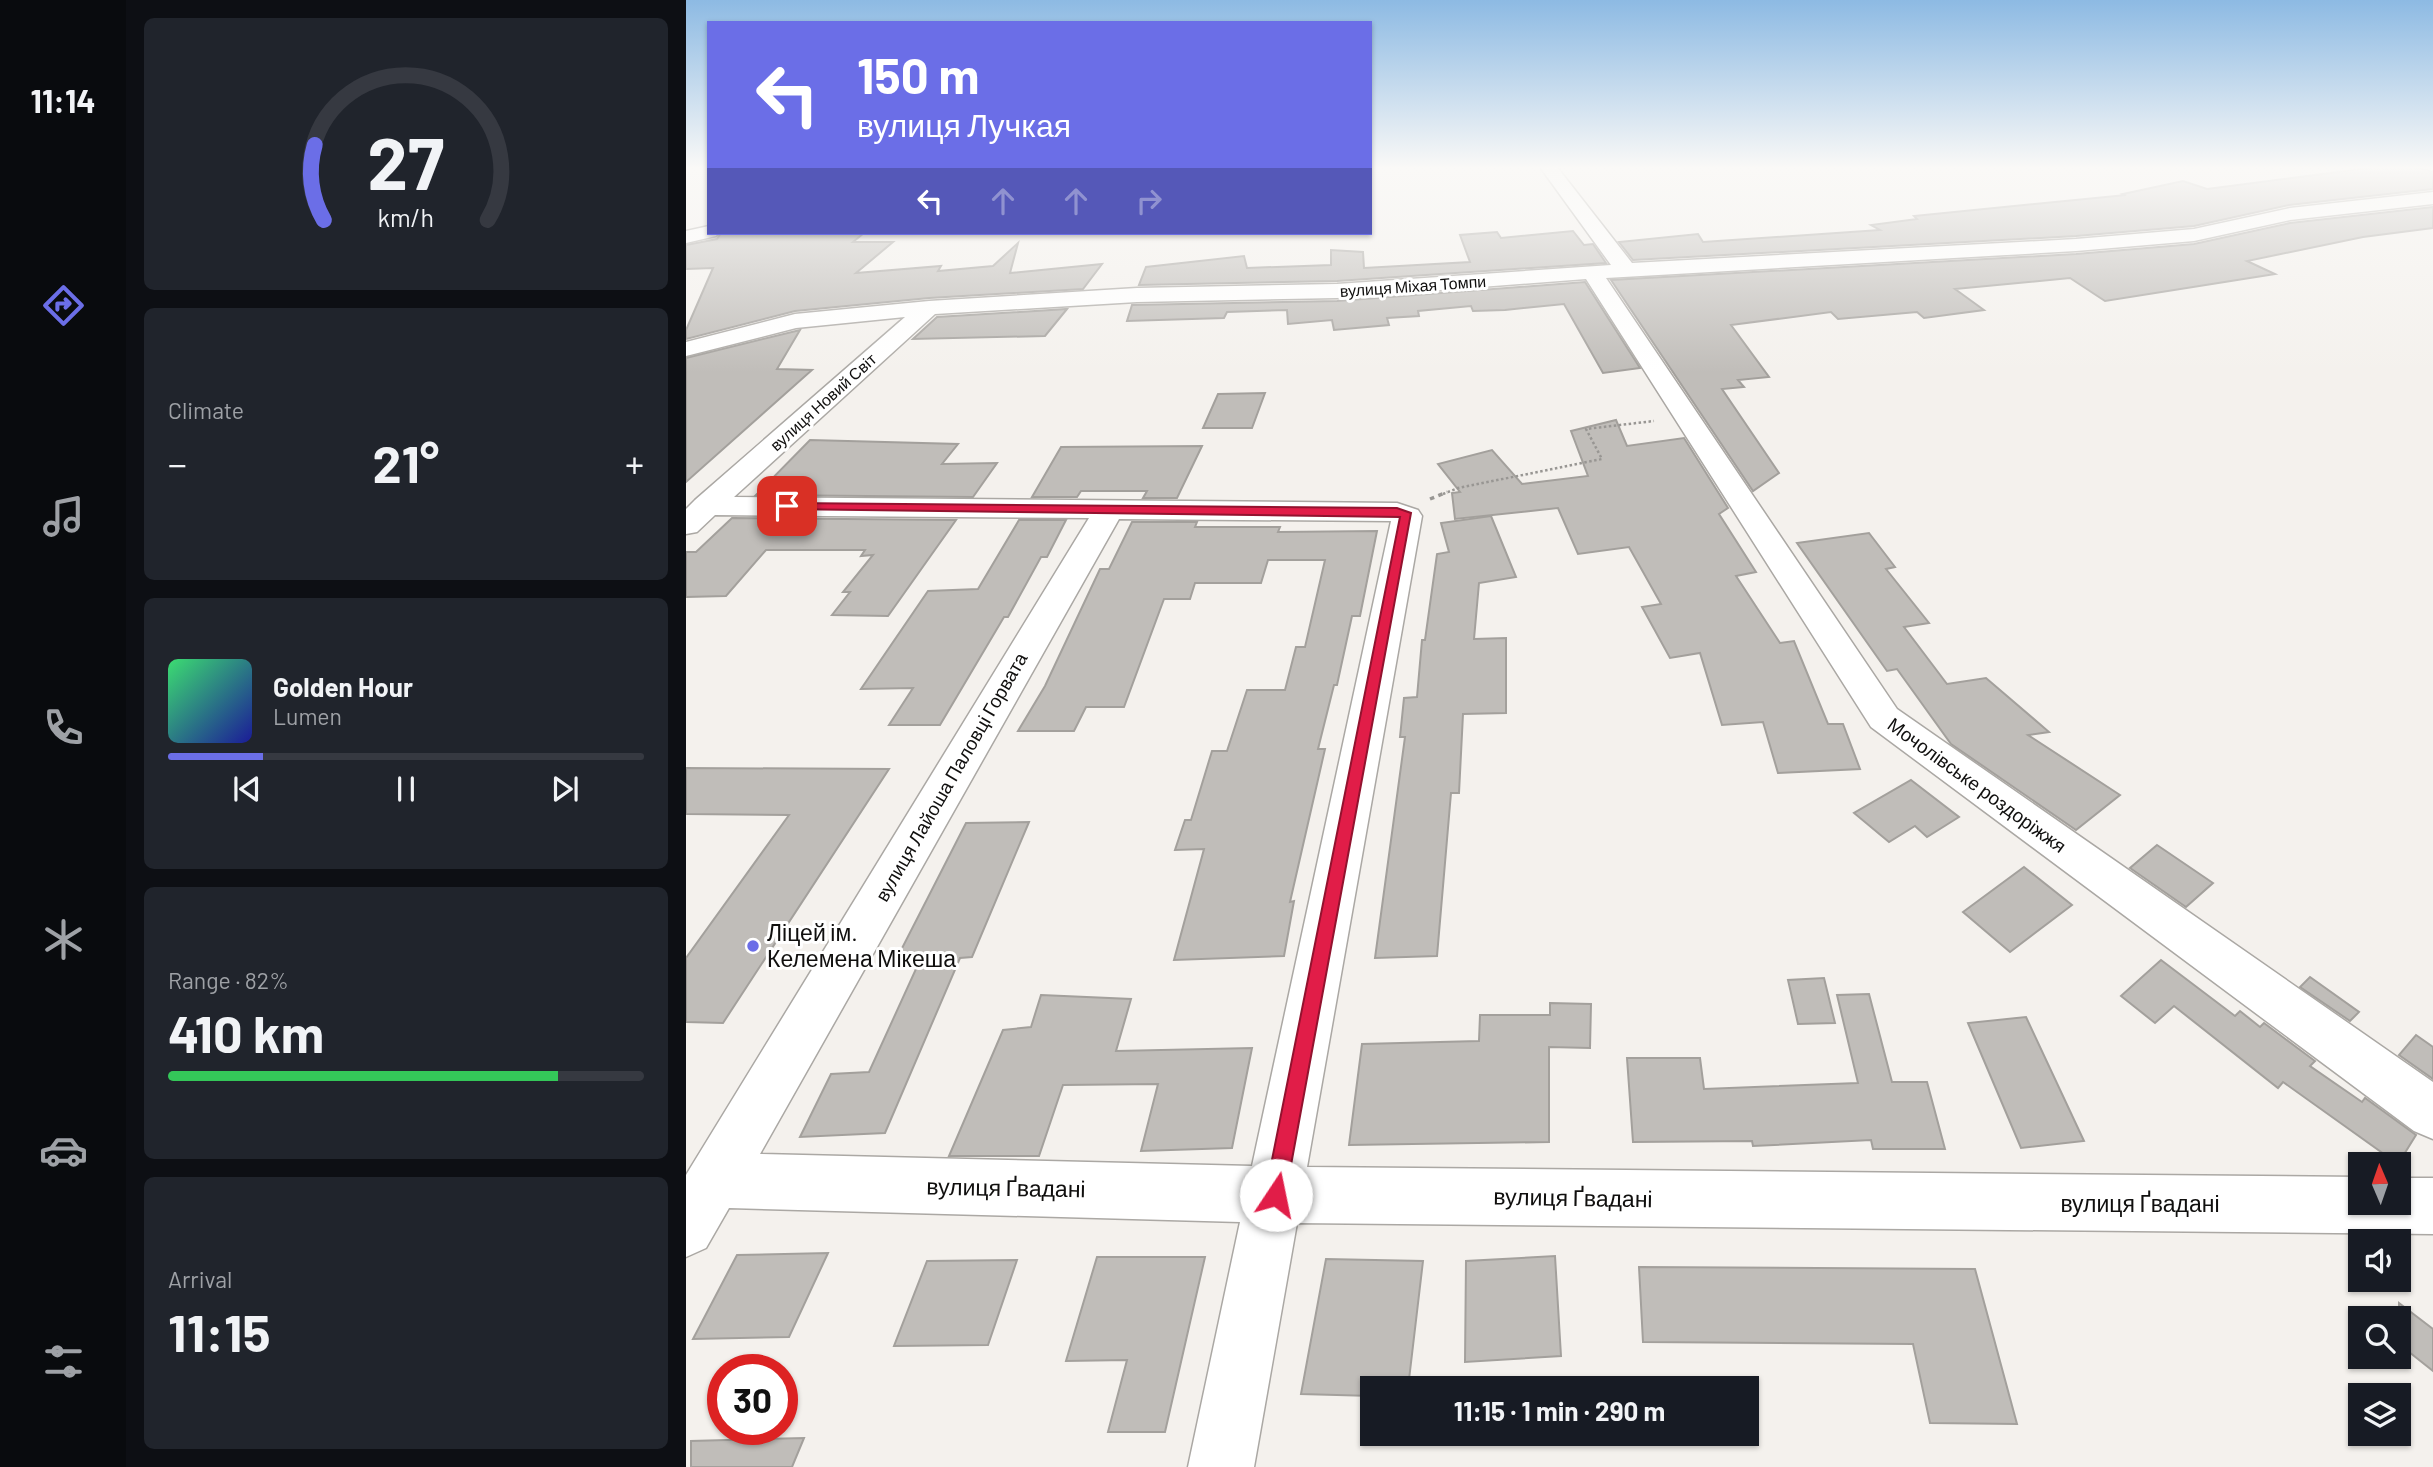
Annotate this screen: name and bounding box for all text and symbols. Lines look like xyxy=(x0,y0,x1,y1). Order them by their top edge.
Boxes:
text: 150 m xyxy=(857,45,979,104)
icon: left xyxy=(742,49,833,140)
text: 11:14 xyxy=(30,81,96,119)
text: вулиця Лучкая xyxy=(857,105,1071,143)
text: 27 xyxy=(368,117,444,205)
icon: left xyxy=(911,182,949,220)
icon: ahead xyxy=(984,182,1022,220)
icon: ahead xyxy=(1057,182,1095,220)
icon: right xyxy=(1130,182,1168,220)
text: km/h xyxy=(378,202,434,232)
street label: вулиця Міхая Томпи xyxy=(1339,271,1487,300)
icon: directions xyxy=(39,281,88,330)
street label: вулиця Новий Світ xyxy=(766,349,880,454)
text: Climate xyxy=(168,396,244,424)
text: 21° xyxy=(373,431,439,493)
text: − xyxy=(168,440,187,486)
text: + xyxy=(625,440,644,486)
pin xyxy=(757,476,817,536)
icon: arrive xyxy=(768,487,806,525)
icon: music xyxy=(39,492,88,541)
street label: вулиця Лайоша Паловці Горвата xyxy=(870,648,1032,905)
text: Golden Hour xyxy=(273,671,413,702)
text: Lumen xyxy=(273,702,342,730)
icon: phone xyxy=(39,703,88,752)
street label: Мочолівське роздоріжжя xyxy=(1884,712,2071,857)
icon: previous xyxy=(228,770,266,808)
icon: pause xyxy=(387,770,425,808)
icon: next xyxy=(546,770,584,808)
icon: climate xyxy=(39,915,88,964)
place label: Ліцей ім. Келемена Мікеша xyxy=(767,918,956,972)
marker: Ліцей ім. Келемена Мікеша xyxy=(745,938,761,954)
text: Range · 82% xyxy=(168,966,289,994)
text: 410 km xyxy=(168,1001,324,1063)
icon: car xyxy=(39,1126,88,1175)
north arrow xyxy=(2348,1152,2412,1214)
map controls xyxy=(2348,1152,2411,1446)
position arrow xyxy=(1239,1158,1313,1232)
street label: вулиця Ґвадані xyxy=(926,1172,1086,1202)
street label: вулиця Ґвадані xyxy=(1493,1182,1653,1212)
street label: вулиця Ґвадані xyxy=(2060,1189,2220,1217)
button: sound xyxy=(2348,1229,2411,1292)
text: Arrival xyxy=(168,1265,232,1293)
text: 11:15 xyxy=(168,1300,271,1362)
button: search xyxy=(2348,1306,2411,1369)
icon: filters xyxy=(39,1337,88,1386)
speed limit sign: 30 xyxy=(707,1354,798,1445)
button: layers xyxy=(2348,1383,2411,1446)
text: 11:15 · 1 min · 290 m xyxy=(1454,1395,1665,1426)

